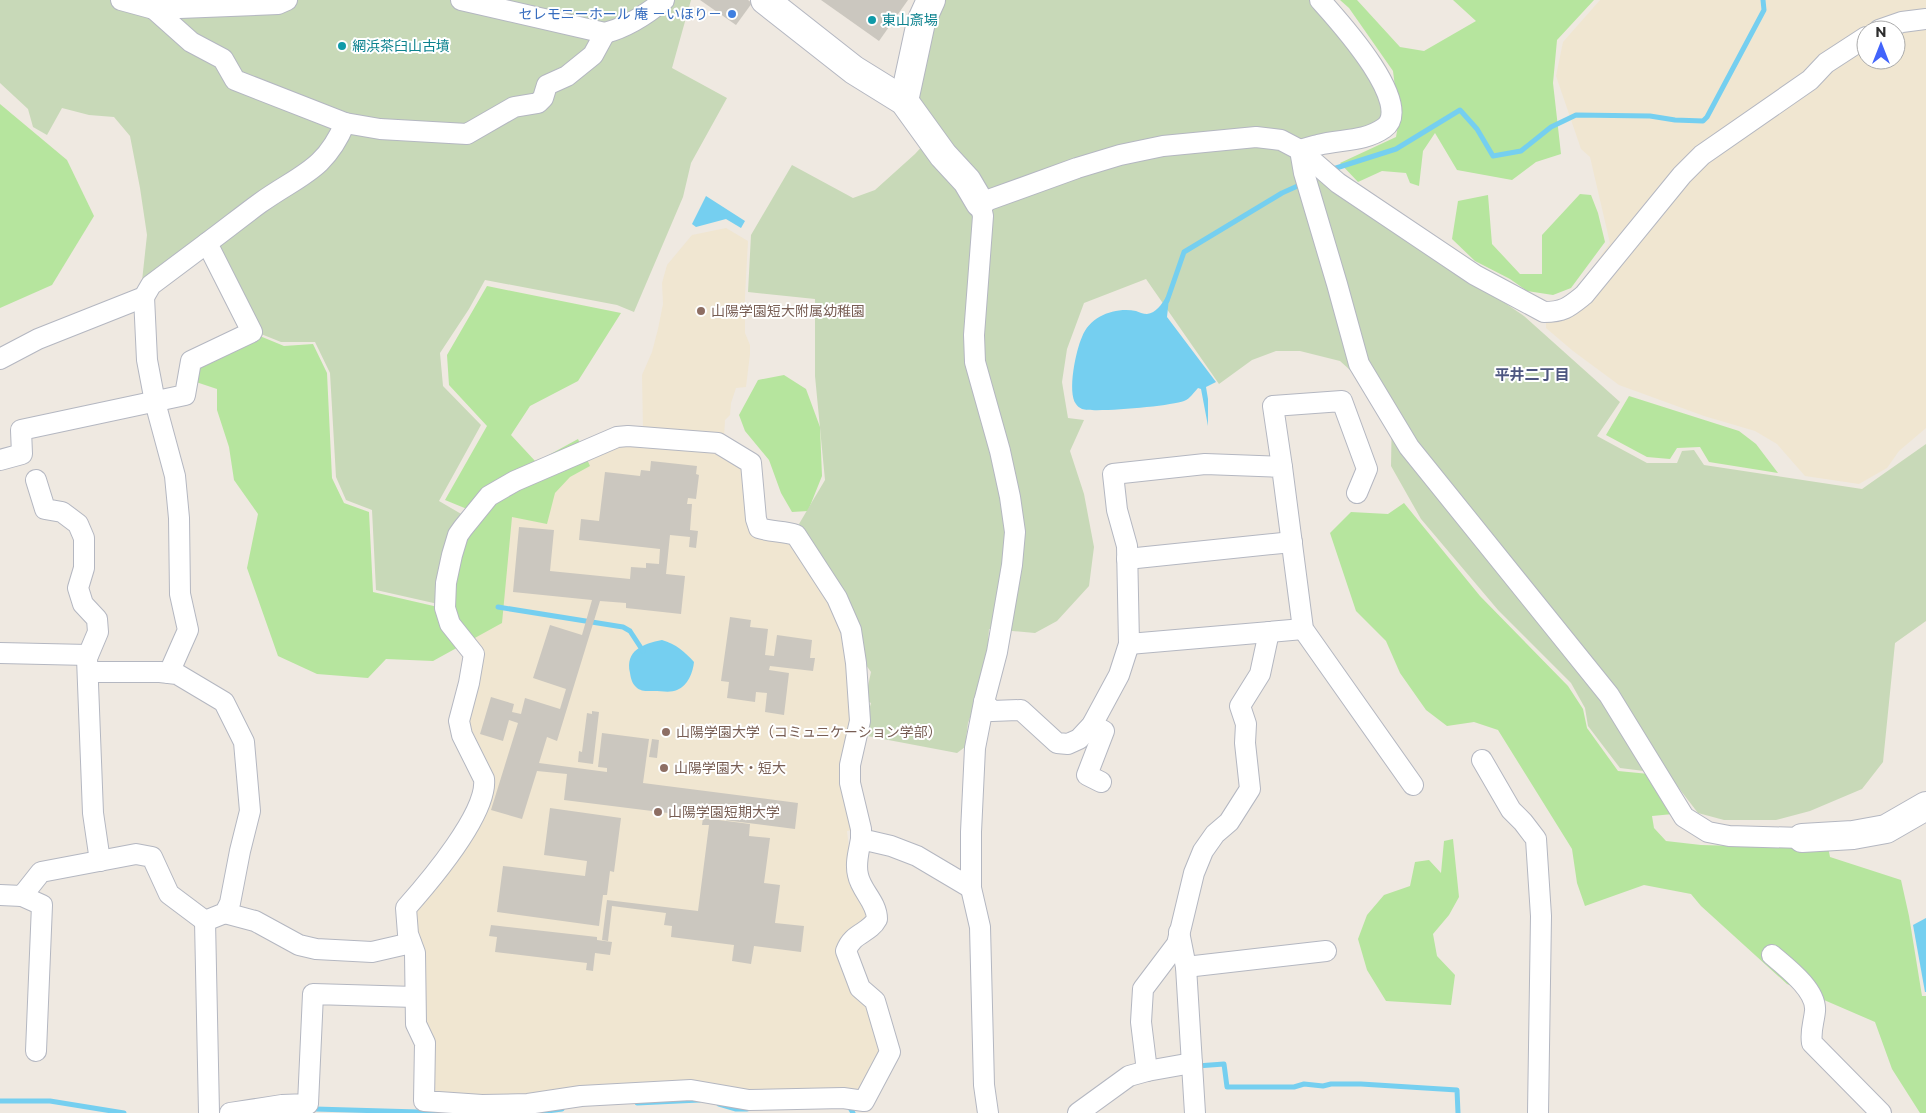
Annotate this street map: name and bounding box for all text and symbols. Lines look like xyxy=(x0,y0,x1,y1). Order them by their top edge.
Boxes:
place label: セレモニーホール 庵 －いほり－ xyxy=(519,5,722,23)
marker: セレモニーホール 庵 －いほり－ xyxy=(726,8,738,20)
place label: 東山斎場 xyxy=(882,11,938,29)
marker: 東山斎場 xyxy=(866,14,878,26)
north arrow xyxy=(1856,20,1906,70)
text: N xyxy=(1875,23,1887,41)
place label: 網浜茶臼山古墳 xyxy=(352,37,450,55)
marker: 網浜茶臼山古墳 xyxy=(336,40,348,52)
place label: 山陽学園短大附属幼稚園 xyxy=(711,302,865,320)
marker: 山陽学園短大附属幼稚園 xyxy=(695,305,707,317)
district label: 平井二丁目 xyxy=(1494,365,1570,384)
place label: 山陽学園大学（コミュニケーション学部） xyxy=(676,723,942,741)
marker: 山陽学園大学（コミュニケーション学部） xyxy=(660,726,672,738)
place label: 山陽学園大・短大 xyxy=(674,759,786,777)
marker: 山陽学園大・短大 xyxy=(658,762,670,774)
place label: 山陽学園短期大学 xyxy=(668,803,780,821)
marker: 山陽学園短期大学 xyxy=(652,806,664,818)

